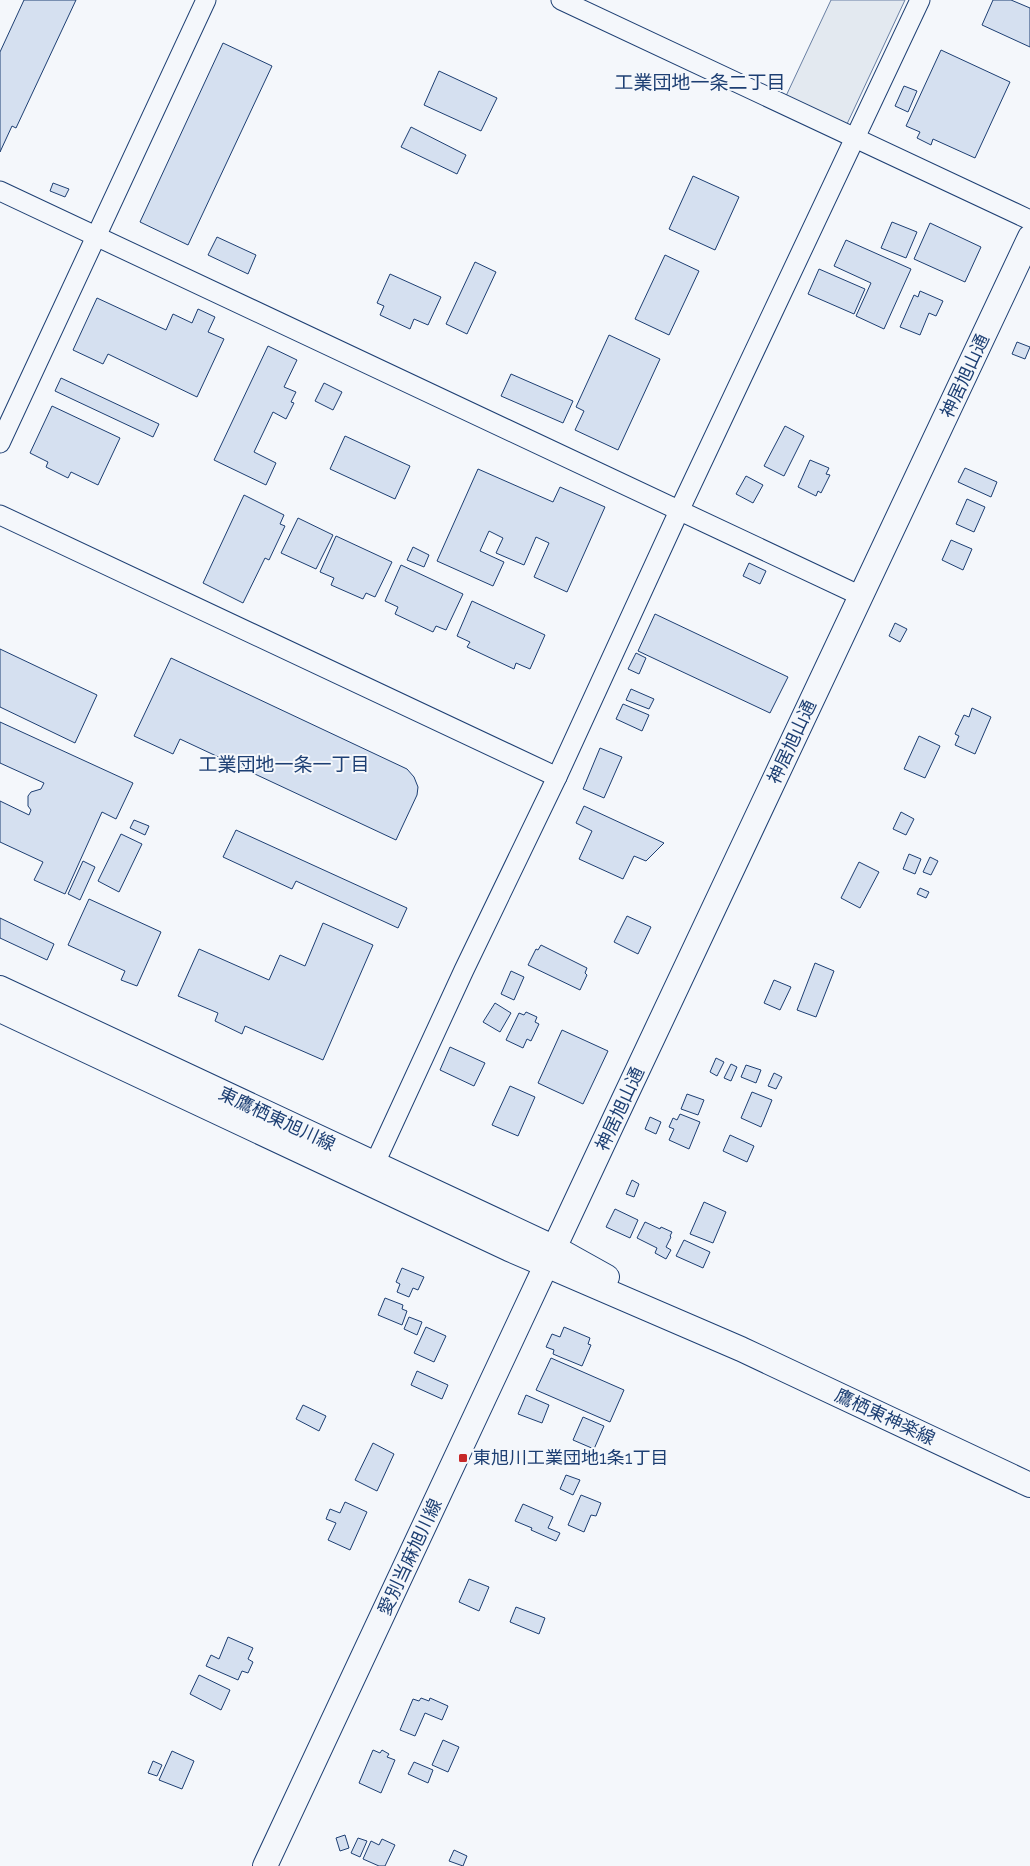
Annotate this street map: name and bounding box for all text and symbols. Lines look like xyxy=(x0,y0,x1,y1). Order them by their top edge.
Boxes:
district label: 工業団地一条二丁目 xyxy=(614,71,786,93)
street label: 神居旭山通 xyxy=(936,331,993,421)
street label: 神居旭山通 xyxy=(763,697,820,787)
district label: 工業団地一条一丁目 xyxy=(198,753,370,775)
street label: 神居旭山通 xyxy=(591,1064,648,1154)
street label: 東鷹栖東旭川線 xyxy=(216,1082,339,1155)
street label: 鷹栖東神楽線 xyxy=(832,1384,939,1449)
place label: 東旭川工業団地1条1丁目 xyxy=(473,1447,668,1468)
marker: 東旭川工業団地1条1丁目 xyxy=(457,1452,469,1464)
street label: 愛別当麻旭川線 xyxy=(373,1495,446,1618)

